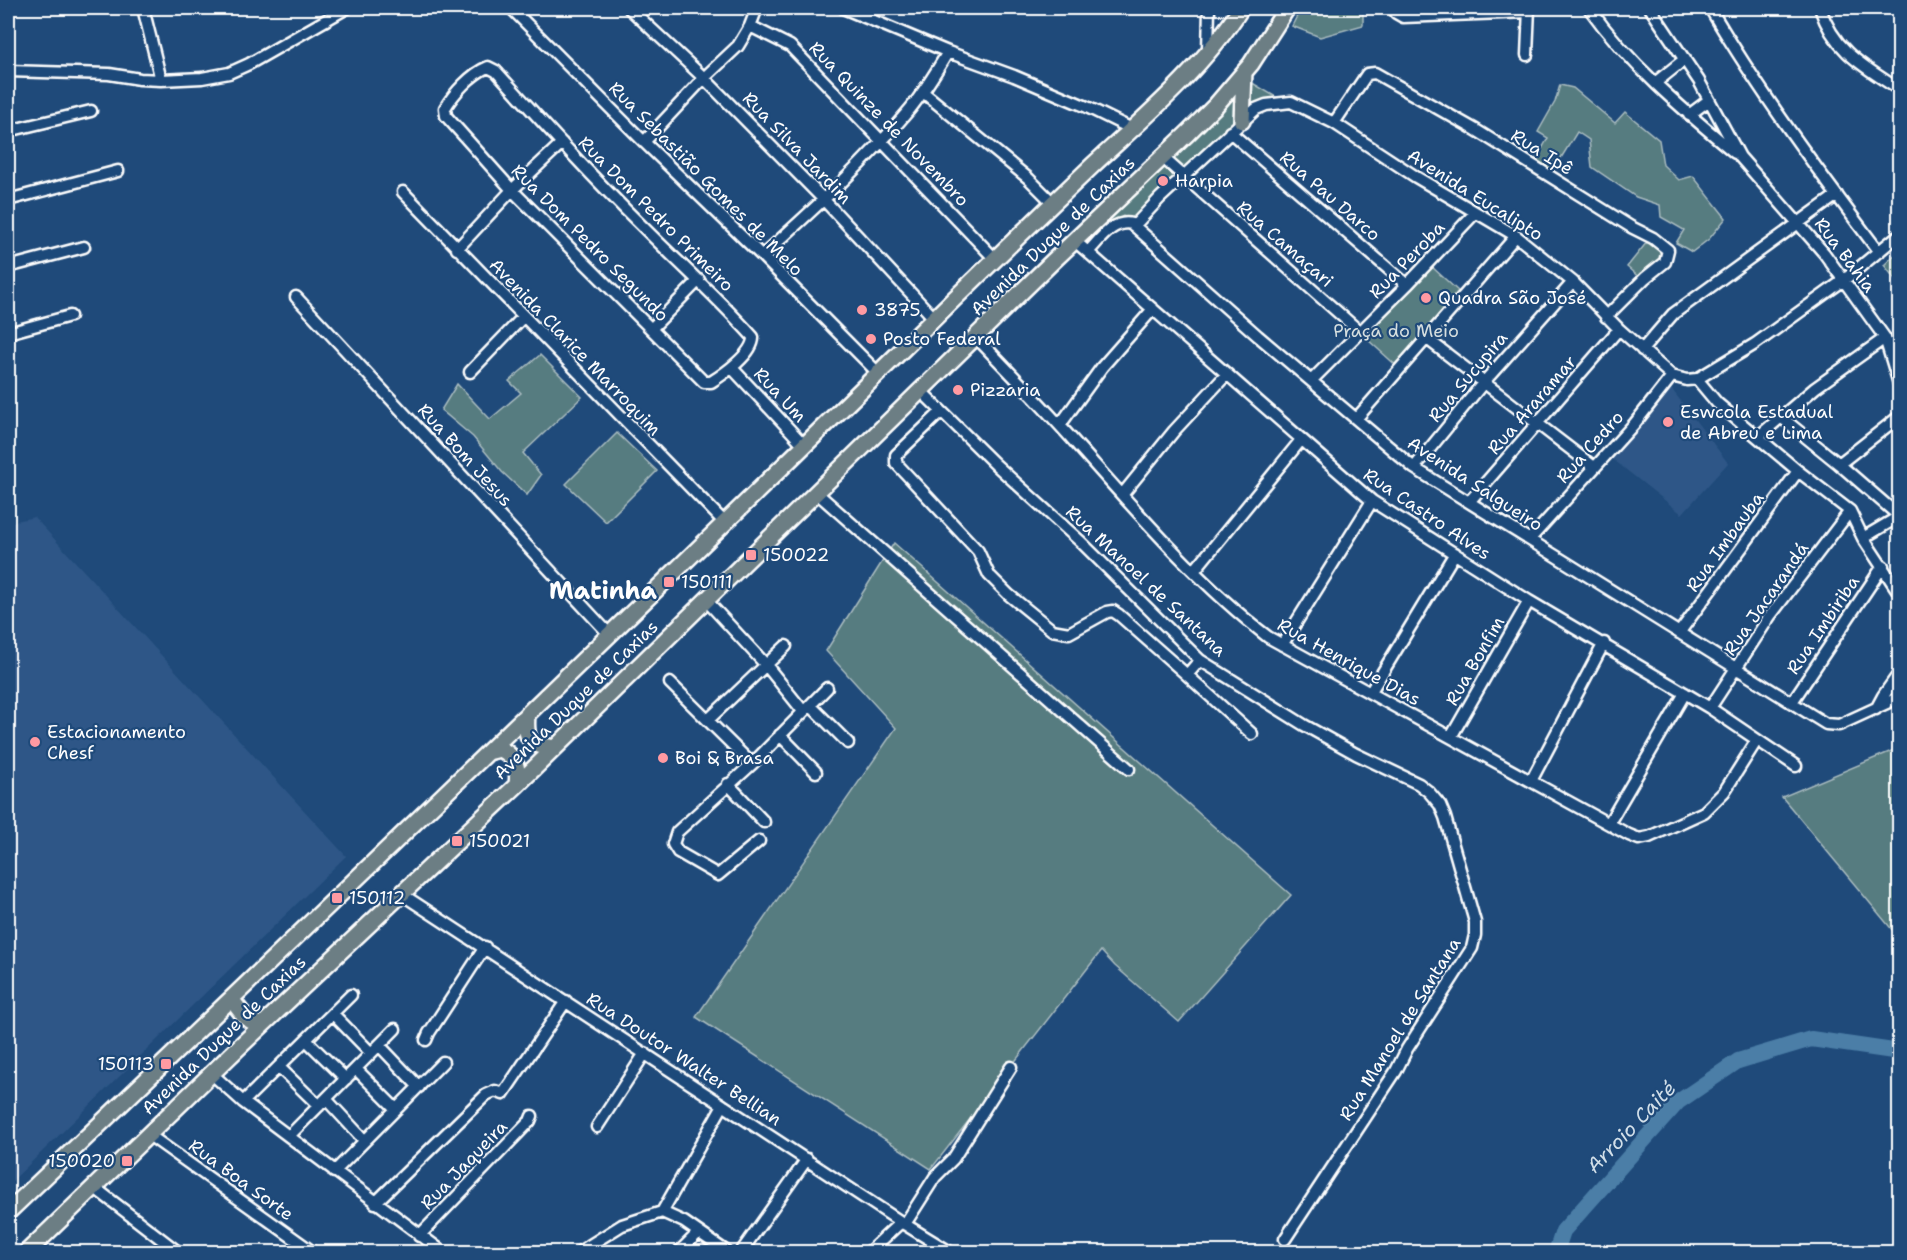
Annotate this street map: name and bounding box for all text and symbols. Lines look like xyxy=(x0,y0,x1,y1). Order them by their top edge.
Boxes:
street label: Rua Quinze de Novembro xyxy=(804,36,974,212)
street label: Rua Sebastião Gomes de Melo xyxy=(604,77,808,281)
street label: Rua Silva Jardim xyxy=(737,87,857,209)
street label: Rua Ipê xyxy=(1506,123,1578,181)
street label: Rua Dom Pedro Primeiro xyxy=(573,131,739,297)
street label: Avenida Eucalipto xyxy=(1403,144,1547,246)
street label: Rua Pau Darco xyxy=(1275,146,1385,246)
street label: Avenida Duque de Caxias xyxy=(966,151,1140,321)
street label: Rua Dom Pedro Segundo xyxy=(506,159,674,327)
place label: Harpia xyxy=(1175,169,1233,193)
marker: Harpia xyxy=(1156,174,1170,188)
street label: Rua Camaçari xyxy=(1232,195,1338,293)
street label: Rua Bahia xyxy=(1809,213,1881,297)
street label: Rua Peroba xyxy=(1364,216,1450,304)
street label: Avenida Clarice Marroquim xyxy=(484,253,666,441)
place label: Quadra São José xyxy=(1438,286,1586,310)
marker: Quadra São José xyxy=(1419,291,1433,305)
place label: 3875 xyxy=(874,298,921,322)
marker: 3875 xyxy=(855,303,869,317)
park label: Praça do Meio xyxy=(1333,319,1459,343)
place label: Posto Federal xyxy=(883,327,1001,351)
street label: Rua Sucupira xyxy=(1423,327,1513,427)
marker: Posto Federal xyxy=(864,332,878,346)
street label: Rua Araramar xyxy=(1482,350,1582,460)
street label: Rua Um xyxy=(748,362,812,428)
place label: Pizzaria xyxy=(970,378,1040,402)
marker: Pizzaria xyxy=(951,383,965,397)
street label: Rua Bom Jesus xyxy=(412,398,518,512)
place label: Eswcola Estadual de Abreu e Lima xyxy=(1680,400,1834,445)
street label: Rua Cedro xyxy=(1551,406,1629,488)
marker: Eswcola Estadual de Abreu e Lima xyxy=(1661,415,1675,429)
street label: Avenida Salgueiro xyxy=(1403,431,1547,537)
street label: Rua Castro Alves xyxy=(1359,462,1495,566)
street label: Rua Imbauba xyxy=(1681,487,1769,597)
street label: Rua Manoel de Santana xyxy=(1060,500,1232,662)
street label: Rua Jacarandá xyxy=(1718,538,1814,660)
place label: 150022 xyxy=(763,543,829,567)
marker: 150022 xyxy=(744,548,758,562)
place label: 150111 xyxy=(681,570,732,594)
street label: Rua Imbiriba xyxy=(1781,571,1865,679)
district label: Matinha xyxy=(549,575,658,607)
marker: 150111 xyxy=(662,575,676,589)
street label: Rua Bonfim xyxy=(1440,612,1510,710)
street label: Rua Henrique Dias xyxy=(1273,613,1425,711)
street label: Avenida Duque de Caxias xyxy=(489,615,663,785)
place label: Estacionamento Chesf xyxy=(47,720,186,765)
marker: Estacionamento Chesf xyxy=(28,735,42,749)
place label: Boi & Brasa xyxy=(675,746,774,770)
marker: Boi & Brasa xyxy=(656,751,670,765)
place label: 150021 xyxy=(469,829,530,853)
marker: 150021 xyxy=(450,834,464,848)
place label: 150112 xyxy=(349,886,405,910)
marker: 150112 xyxy=(330,891,344,905)
street label: Rua Manoel de Santana xyxy=(1334,933,1466,1125)
street label: Avenida Duque de Caxias xyxy=(137,950,311,1120)
street label: Rua Doutor Walter Bellian xyxy=(582,987,786,1131)
place label: 150113 xyxy=(98,1052,154,1076)
marker: 150113 xyxy=(159,1057,173,1071)
water label: Arroio Caité xyxy=(1581,1076,1681,1178)
street label: Rua Jaqueira xyxy=(415,1115,513,1215)
street label: Rua Boa Sorte xyxy=(184,1134,298,1226)
place label: 150020 xyxy=(48,1149,115,1173)
marker: 150020 xyxy=(120,1154,134,1168)

